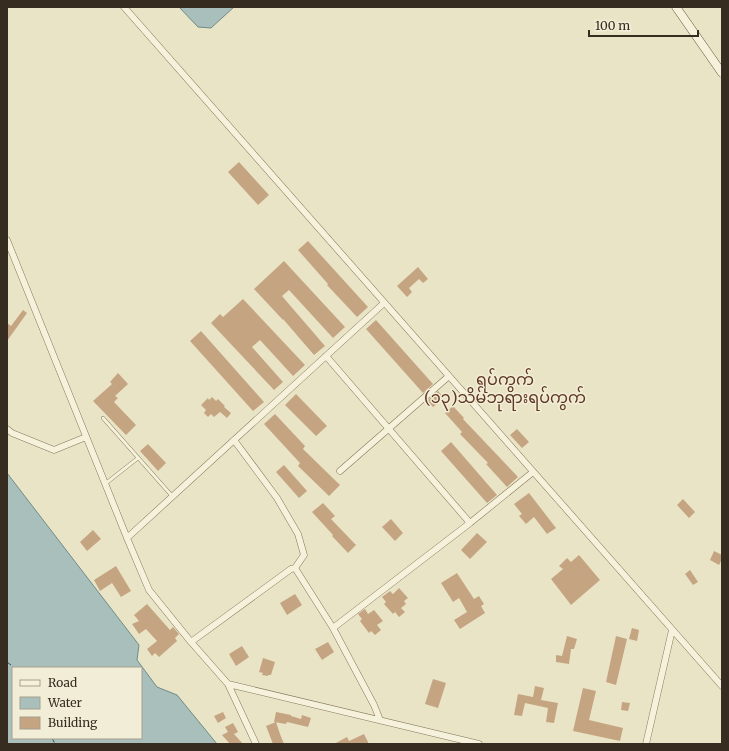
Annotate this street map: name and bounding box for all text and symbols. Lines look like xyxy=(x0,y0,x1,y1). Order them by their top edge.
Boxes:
scale bar xyxy=(589,12,698,38)
text: 100 m xyxy=(595,18,630,33)
district label: ရပ်ကွက် (၁၃)သိမ်ဘုရားရပ်ကွက် xyxy=(424,368,586,412)
legend xyxy=(12,667,142,739)
text: Road xyxy=(48,675,77,690)
text: Water xyxy=(47,695,83,710)
text: Building xyxy=(48,715,98,730)

